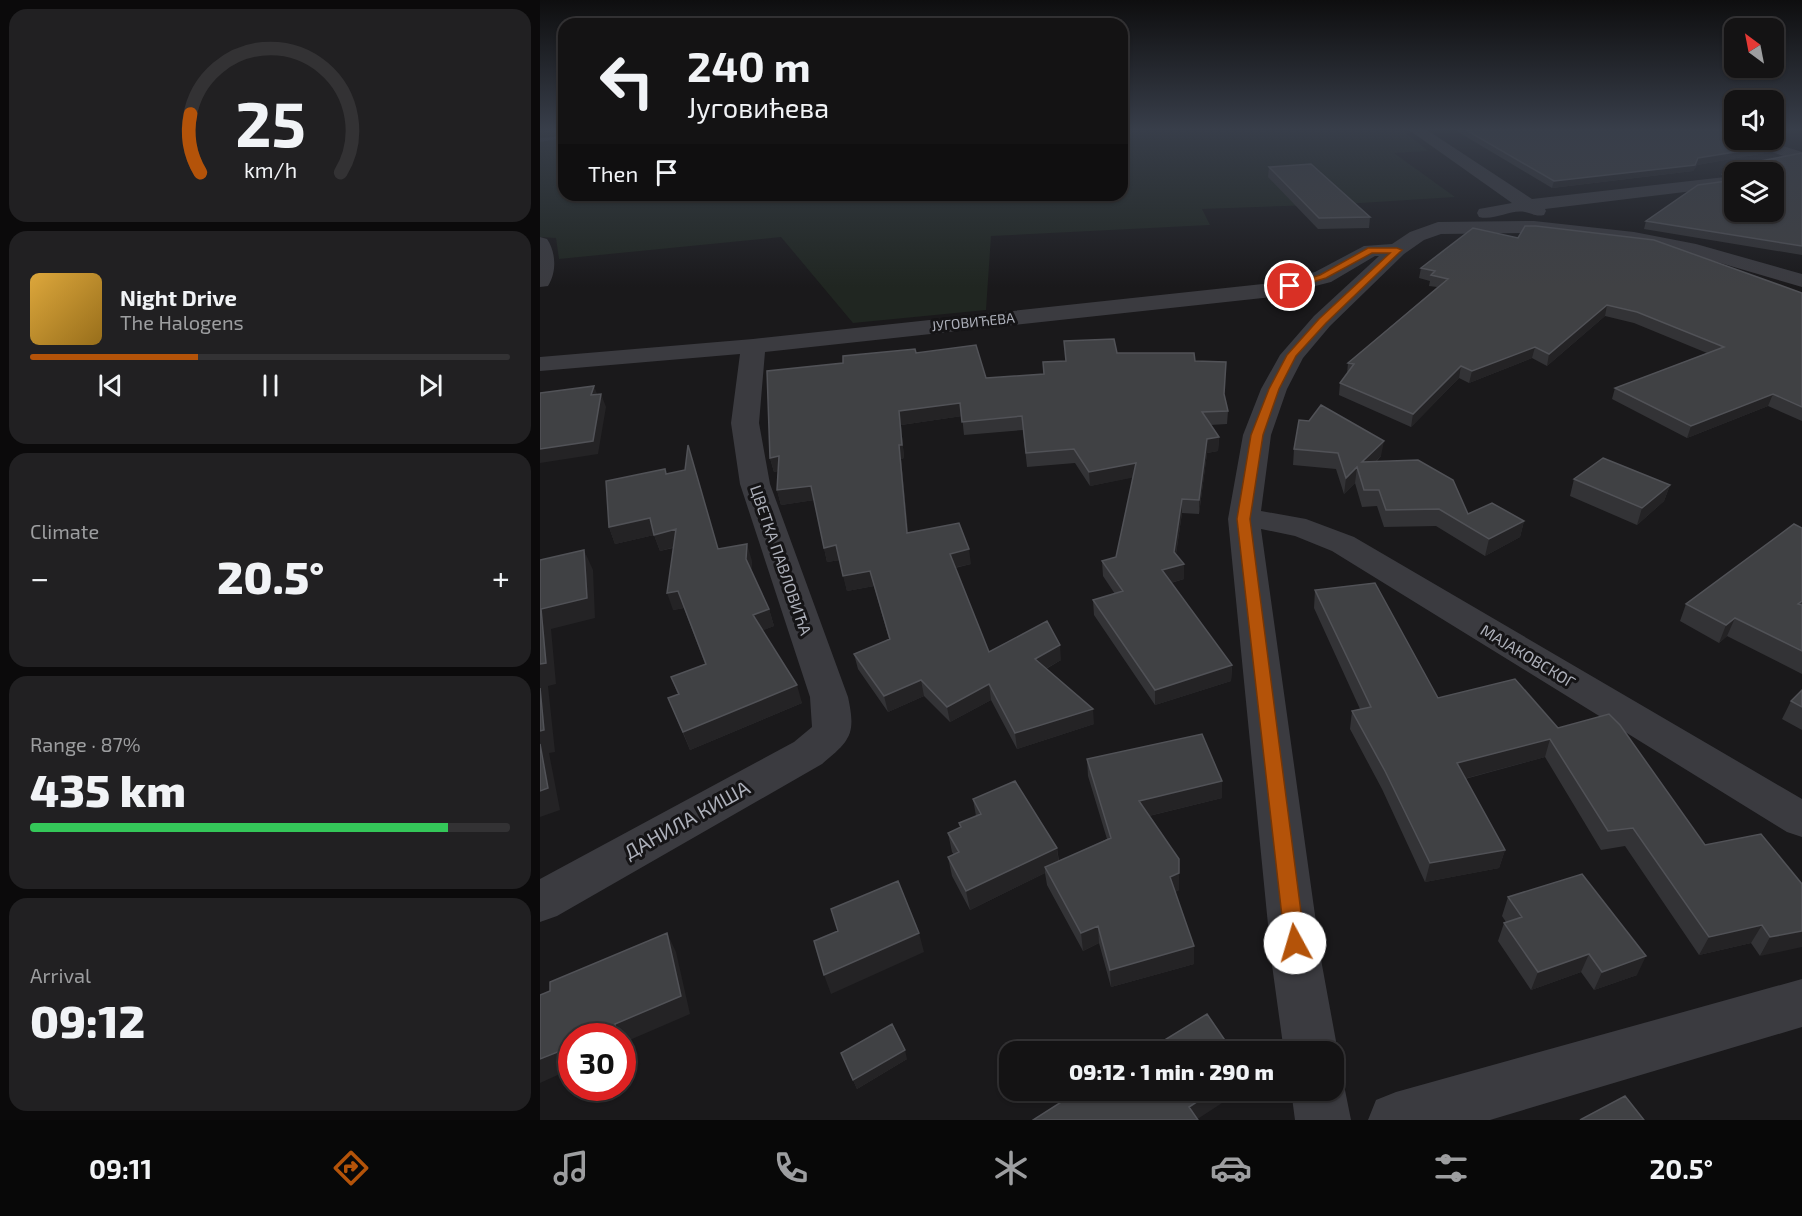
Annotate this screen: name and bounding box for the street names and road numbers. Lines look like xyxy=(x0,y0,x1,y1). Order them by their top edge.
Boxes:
street label: ЈУГОВИЋЕВА xyxy=(931,309,1016,334)
street label: ЦВЕТКА ПАВЛОВИЋА xyxy=(747,482,816,637)
street label: МАЈАКОВСКОГ xyxy=(1478,620,1579,691)
street label: ДАНИЛА КИША xyxy=(619,774,754,864)

